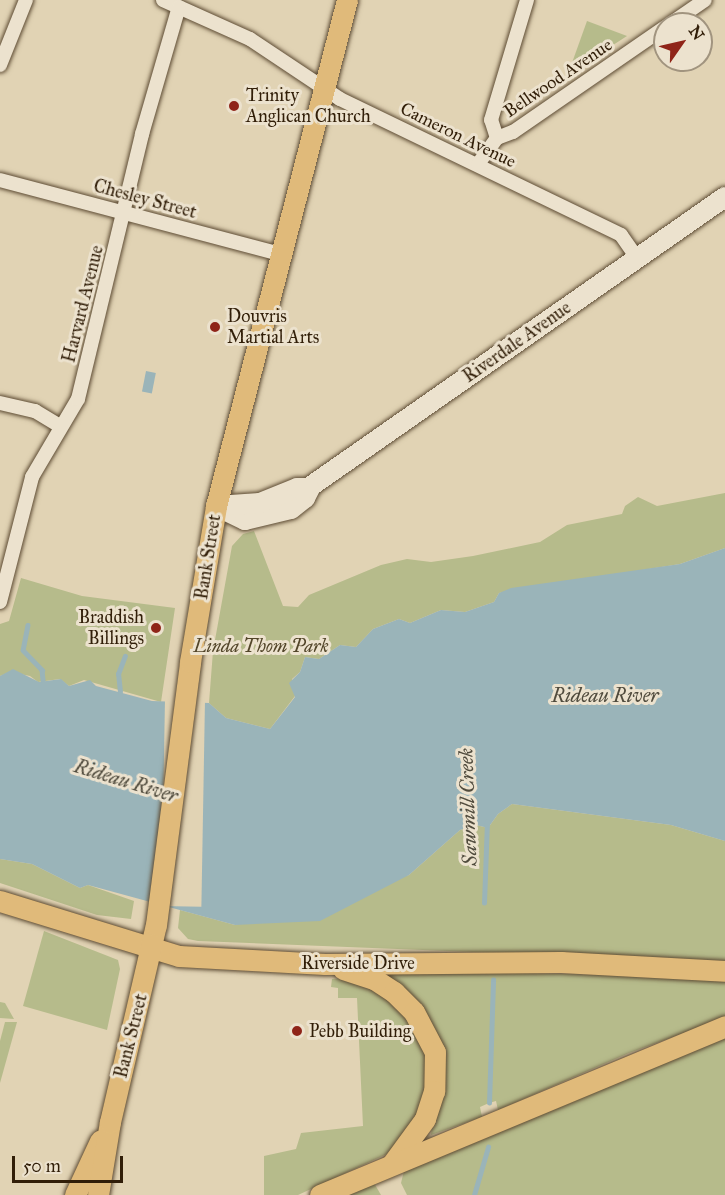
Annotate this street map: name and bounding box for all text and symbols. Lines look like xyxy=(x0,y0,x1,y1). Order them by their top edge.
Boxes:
north arrow xyxy=(653,12,713,72)
text: N xyxy=(685,22,708,44)
street label: Bellwood Avenue xyxy=(500,34,616,122)
place label: Trinity Anglican Church xyxy=(246,85,371,128)
street label: Cameron Avenue xyxy=(397,98,519,172)
marker: Trinity Anglican Church xyxy=(227,99,241,113)
street label: Chesley Street xyxy=(91,175,199,223)
street label: Harvard Avenue xyxy=(58,243,108,365)
street label: Riverdale Avenue xyxy=(459,297,575,387)
place label: Douvris Martial Arts xyxy=(227,306,319,348)
marker: Douvris Martial Arts xyxy=(208,320,222,334)
street label: Bank Street xyxy=(191,513,225,601)
place label: Braddish Billings xyxy=(78,607,144,650)
marker: Braddish Billings xyxy=(149,621,163,635)
park label: Linda Thom Park xyxy=(193,635,329,657)
water label: Rideau River xyxy=(551,683,659,707)
water label: Sawmill Creek xyxy=(454,748,482,866)
water label: Rideau River xyxy=(71,754,181,808)
street label: Riverside Drive xyxy=(301,952,415,974)
street label: Bank Street xyxy=(110,992,152,1080)
place label: Pebb Building xyxy=(309,1020,411,1042)
marker: Pebb Building xyxy=(290,1024,304,1038)
scale bar xyxy=(15,1144,126,1182)
text: 50 m xyxy=(23,1155,61,1177)

